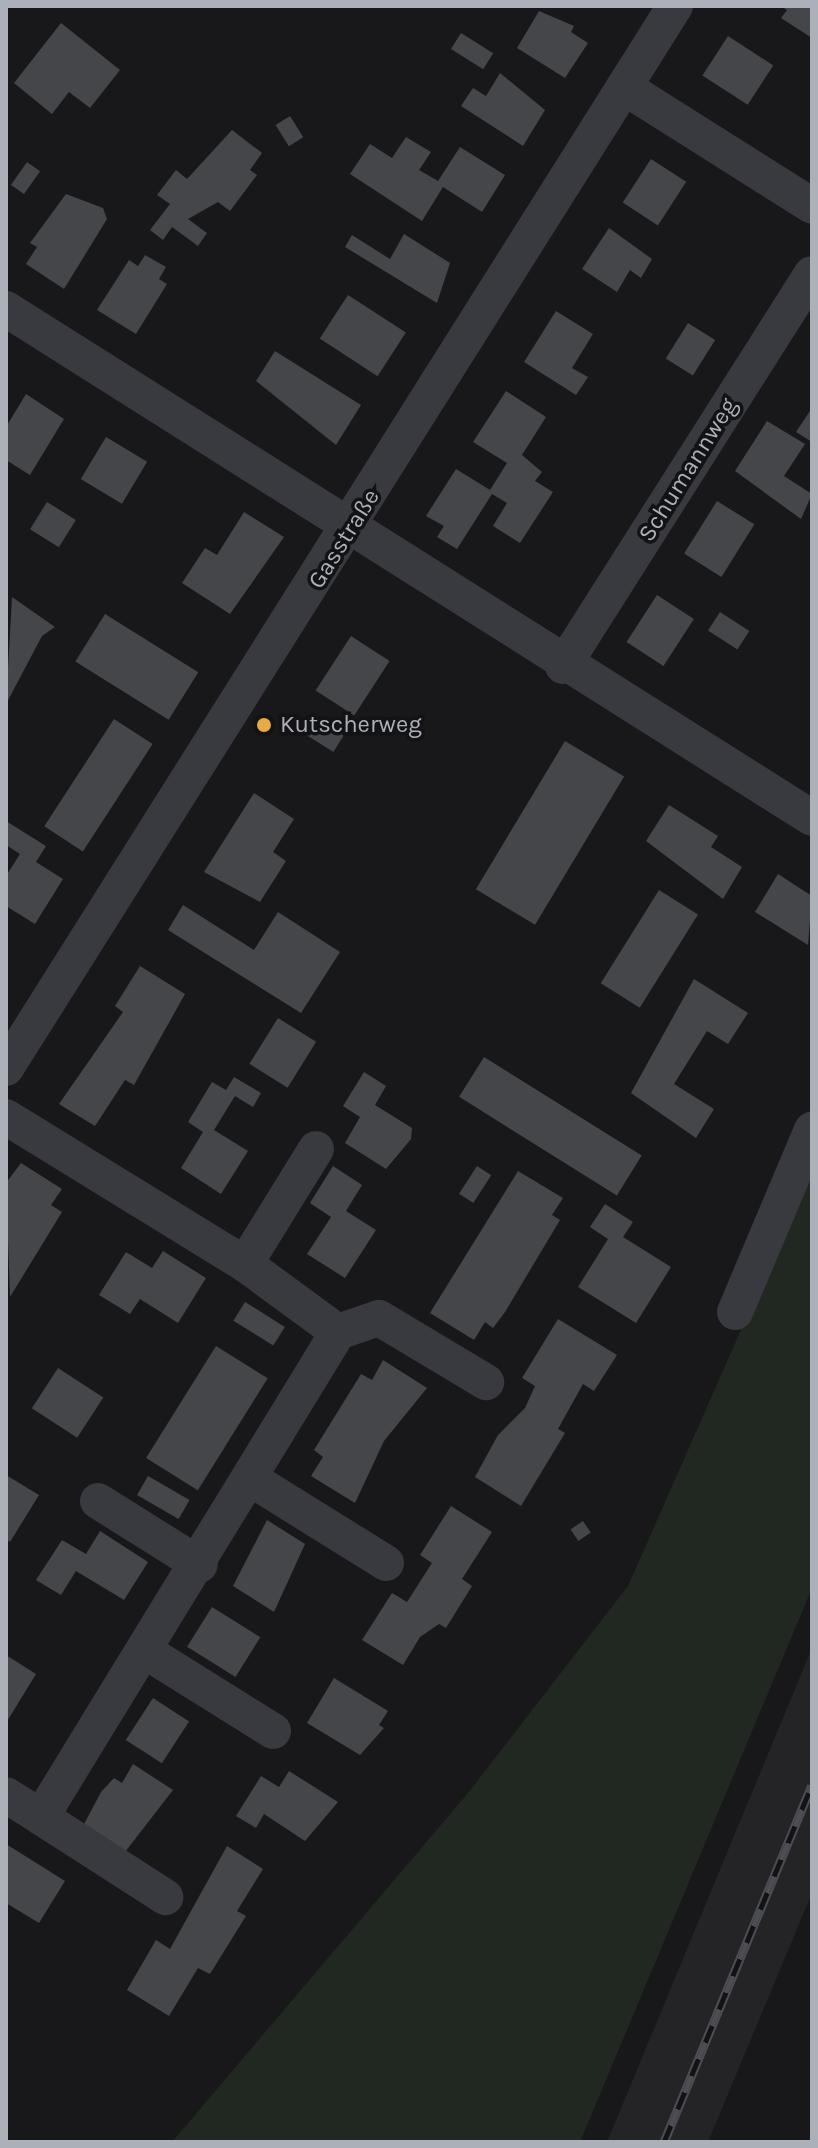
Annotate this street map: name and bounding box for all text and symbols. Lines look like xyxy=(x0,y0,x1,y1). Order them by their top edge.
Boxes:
street label: Schumannweg xyxy=(632,393,744,547)
street label: Gasstraße xyxy=(302,484,386,594)
place label: Kutscherweg xyxy=(280,711,422,739)
marker: Kutscherweg xyxy=(255,716,273,734)

